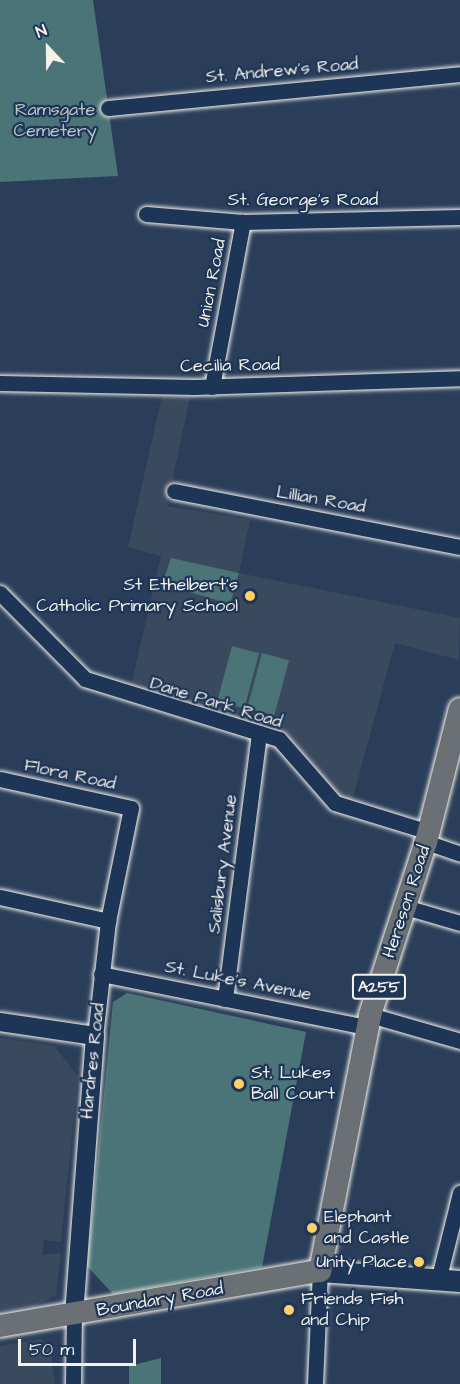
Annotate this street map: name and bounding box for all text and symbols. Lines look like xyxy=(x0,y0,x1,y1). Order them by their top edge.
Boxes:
north arrow xyxy=(18,18,78,78)
text: N xyxy=(32,19,50,43)
street label: St. Andrew's Road xyxy=(205,54,359,88)
park label: Ramsgate Cemetery xyxy=(13,100,97,142)
street label: St. George's Road xyxy=(228,189,378,211)
street label: Union Road xyxy=(193,237,231,329)
street label: Cecilia Road xyxy=(180,354,280,378)
street label: Lillian Road xyxy=(275,482,367,518)
place label: St Ethelbert's Catholic Primary School xyxy=(36,575,238,618)
marker: St Ethelbert's Catholic Primary School xyxy=(243,589,257,603)
street label: Dane Park Road xyxy=(147,673,285,733)
street label: Flora Road xyxy=(22,755,118,795)
street label: Salisbury Avenue xyxy=(204,793,242,935)
street label: Hereson Road xyxy=(379,843,435,961)
street label: St. Luke's Avenue xyxy=(163,956,313,1006)
road number: A255 xyxy=(350,974,407,1000)
street label: Hardres Road xyxy=(76,1002,110,1120)
place label: St. Lukes Ball Court xyxy=(251,1063,335,1106)
marker: St. Lukes Ball Court xyxy=(232,1077,246,1091)
place label: Elephant and Castle xyxy=(324,1207,409,1250)
marker: Elephant and Castle xyxy=(305,1221,319,1235)
place label: Unity Place xyxy=(316,1251,407,1273)
marker: Unity Place xyxy=(412,1255,426,1269)
street label: Boundary Road xyxy=(95,1278,225,1322)
place label: Friends Fish and Chip xyxy=(301,1289,403,1332)
marker: Friends Fish and Chip xyxy=(282,1303,296,1317)
scale bar xyxy=(21,1327,140,1365)
text: 50 m xyxy=(29,1337,74,1362)

